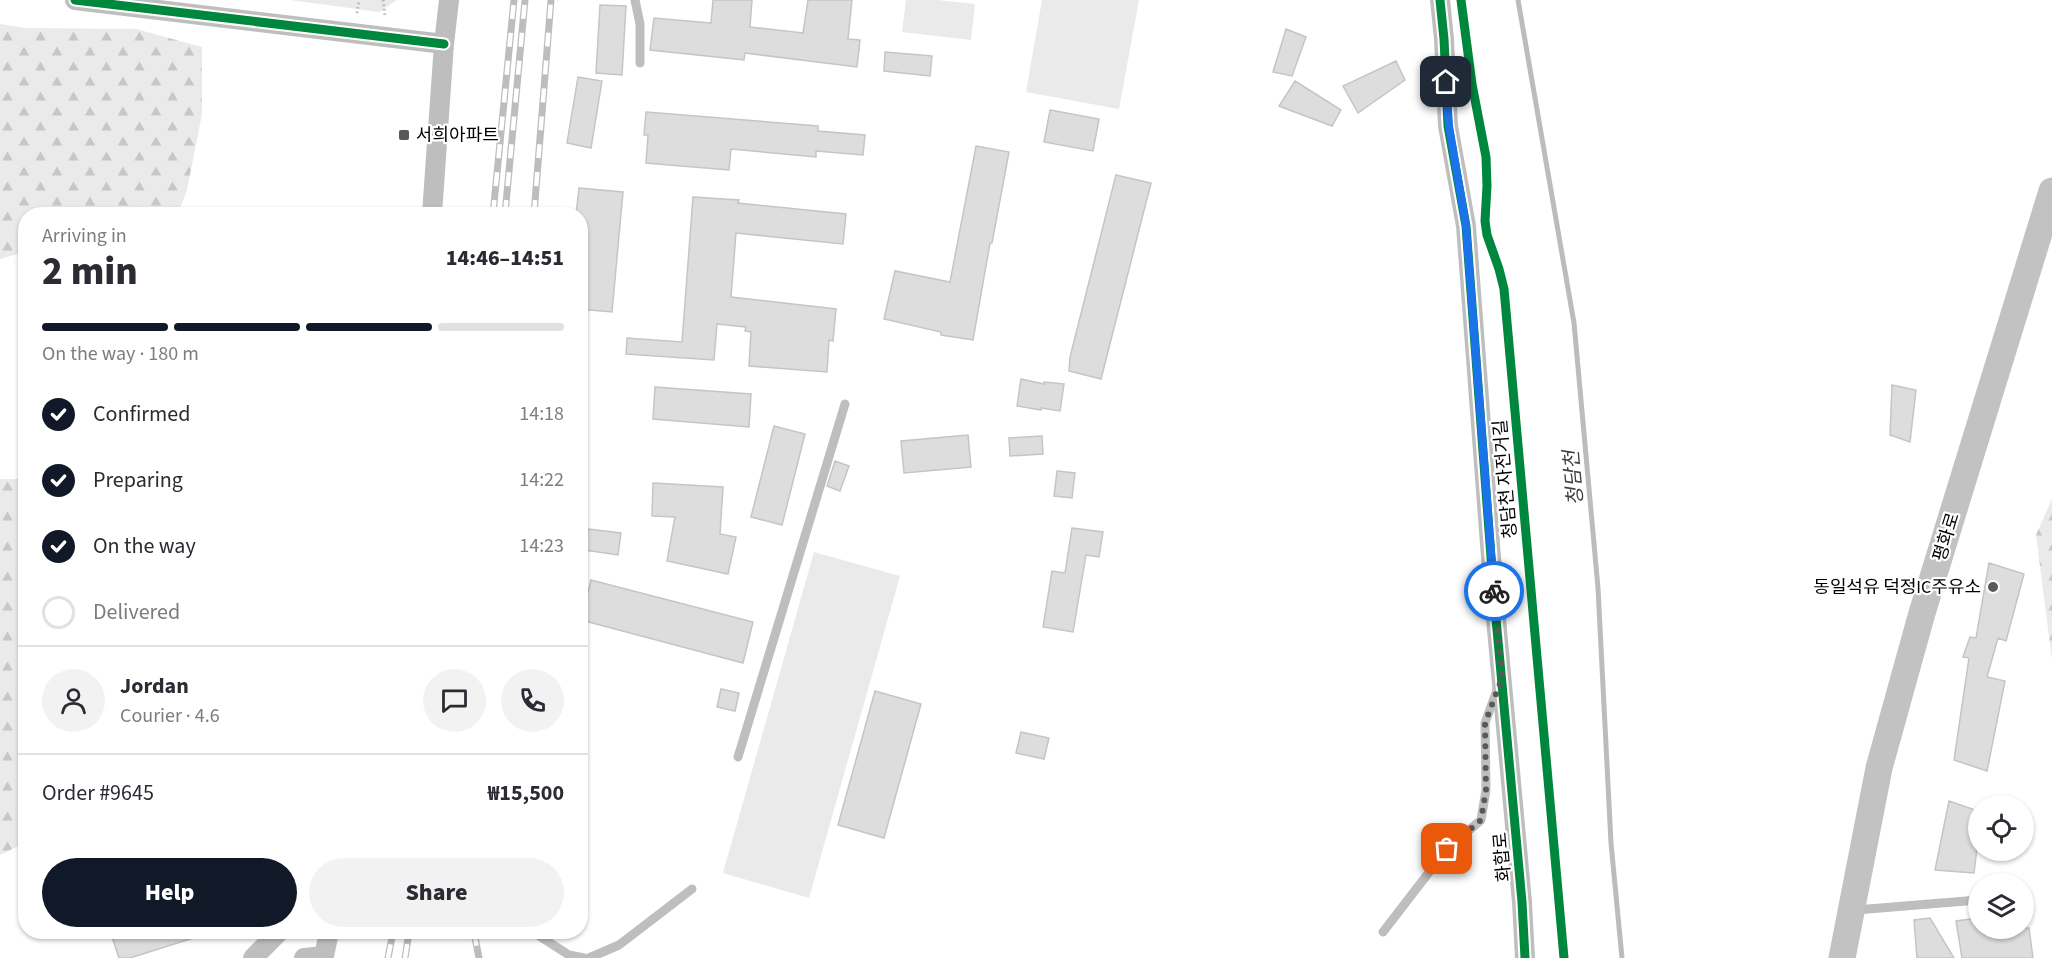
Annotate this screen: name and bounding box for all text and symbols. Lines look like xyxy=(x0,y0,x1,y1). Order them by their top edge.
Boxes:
pin xyxy=(1420,56,1471,107)
icon: home xyxy=(1429,65,1462,98)
place label: 서희아파트 xyxy=(416,123,499,148)
marker: 서희아파트 xyxy=(397,128,411,142)
text: Arriving in xyxy=(42,222,127,250)
text: 14:46–14:51 xyxy=(446,242,564,274)
text: 2 min xyxy=(42,244,138,300)
text: On the way · 180 m xyxy=(42,340,199,368)
icon: check xyxy=(42,398,75,431)
text: Confirmed xyxy=(93,398,190,430)
text: 14:18 xyxy=(519,400,564,428)
street label: 청담천 자전거길 xyxy=(1488,418,1523,540)
water label: 청담천 xyxy=(1557,447,1590,507)
icon: check xyxy=(42,464,75,497)
text: Preparing xyxy=(93,464,183,496)
text: 14:22 xyxy=(519,466,564,494)
street label: 평화로 xyxy=(1927,510,1966,565)
icon: check xyxy=(42,530,75,563)
text: On the way xyxy=(93,530,196,562)
text: 14:23 xyxy=(519,532,564,560)
courier xyxy=(1464,561,1524,621)
icon: bike xyxy=(1478,575,1511,608)
place label: 동일석유 덕정IC주유소 xyxy=(1813,575,1981,600)
marker: 동일석유 덕정IC주유소 xyxy=(1986,580,2000,594)
text: Delivered xyxy=(93,596,180,628)
button: person xyxy=(42,669,105,732)
button: chat xyxy=(423,669,486,732)
button: phone xyxy=(501,669,564,732)
text: Jordan xyxy=(120,670,189,702)
text: Courier · 4.6 xyxy=(120,702,220,730)
text: Order #9645 xyxy=(42,777,154,809)
text: ₩15,500 xyxy=(488,777,564,809)
map controls xyxy=(1968,795,2034,939)
button: locate xyxy=(1968,795,2034,861)
pin xyxy=(1421,823,1472,874)
street label: 화합로 xyxy=(1488,831,1517,883)
icon: bag xyxy=(1430,832,1463,865)
button: Help xyxy=(42,858,297,927)
button: Share xyxy=(309,858,564,927)
button: layers xyxy=(1968,873,2034,939)

